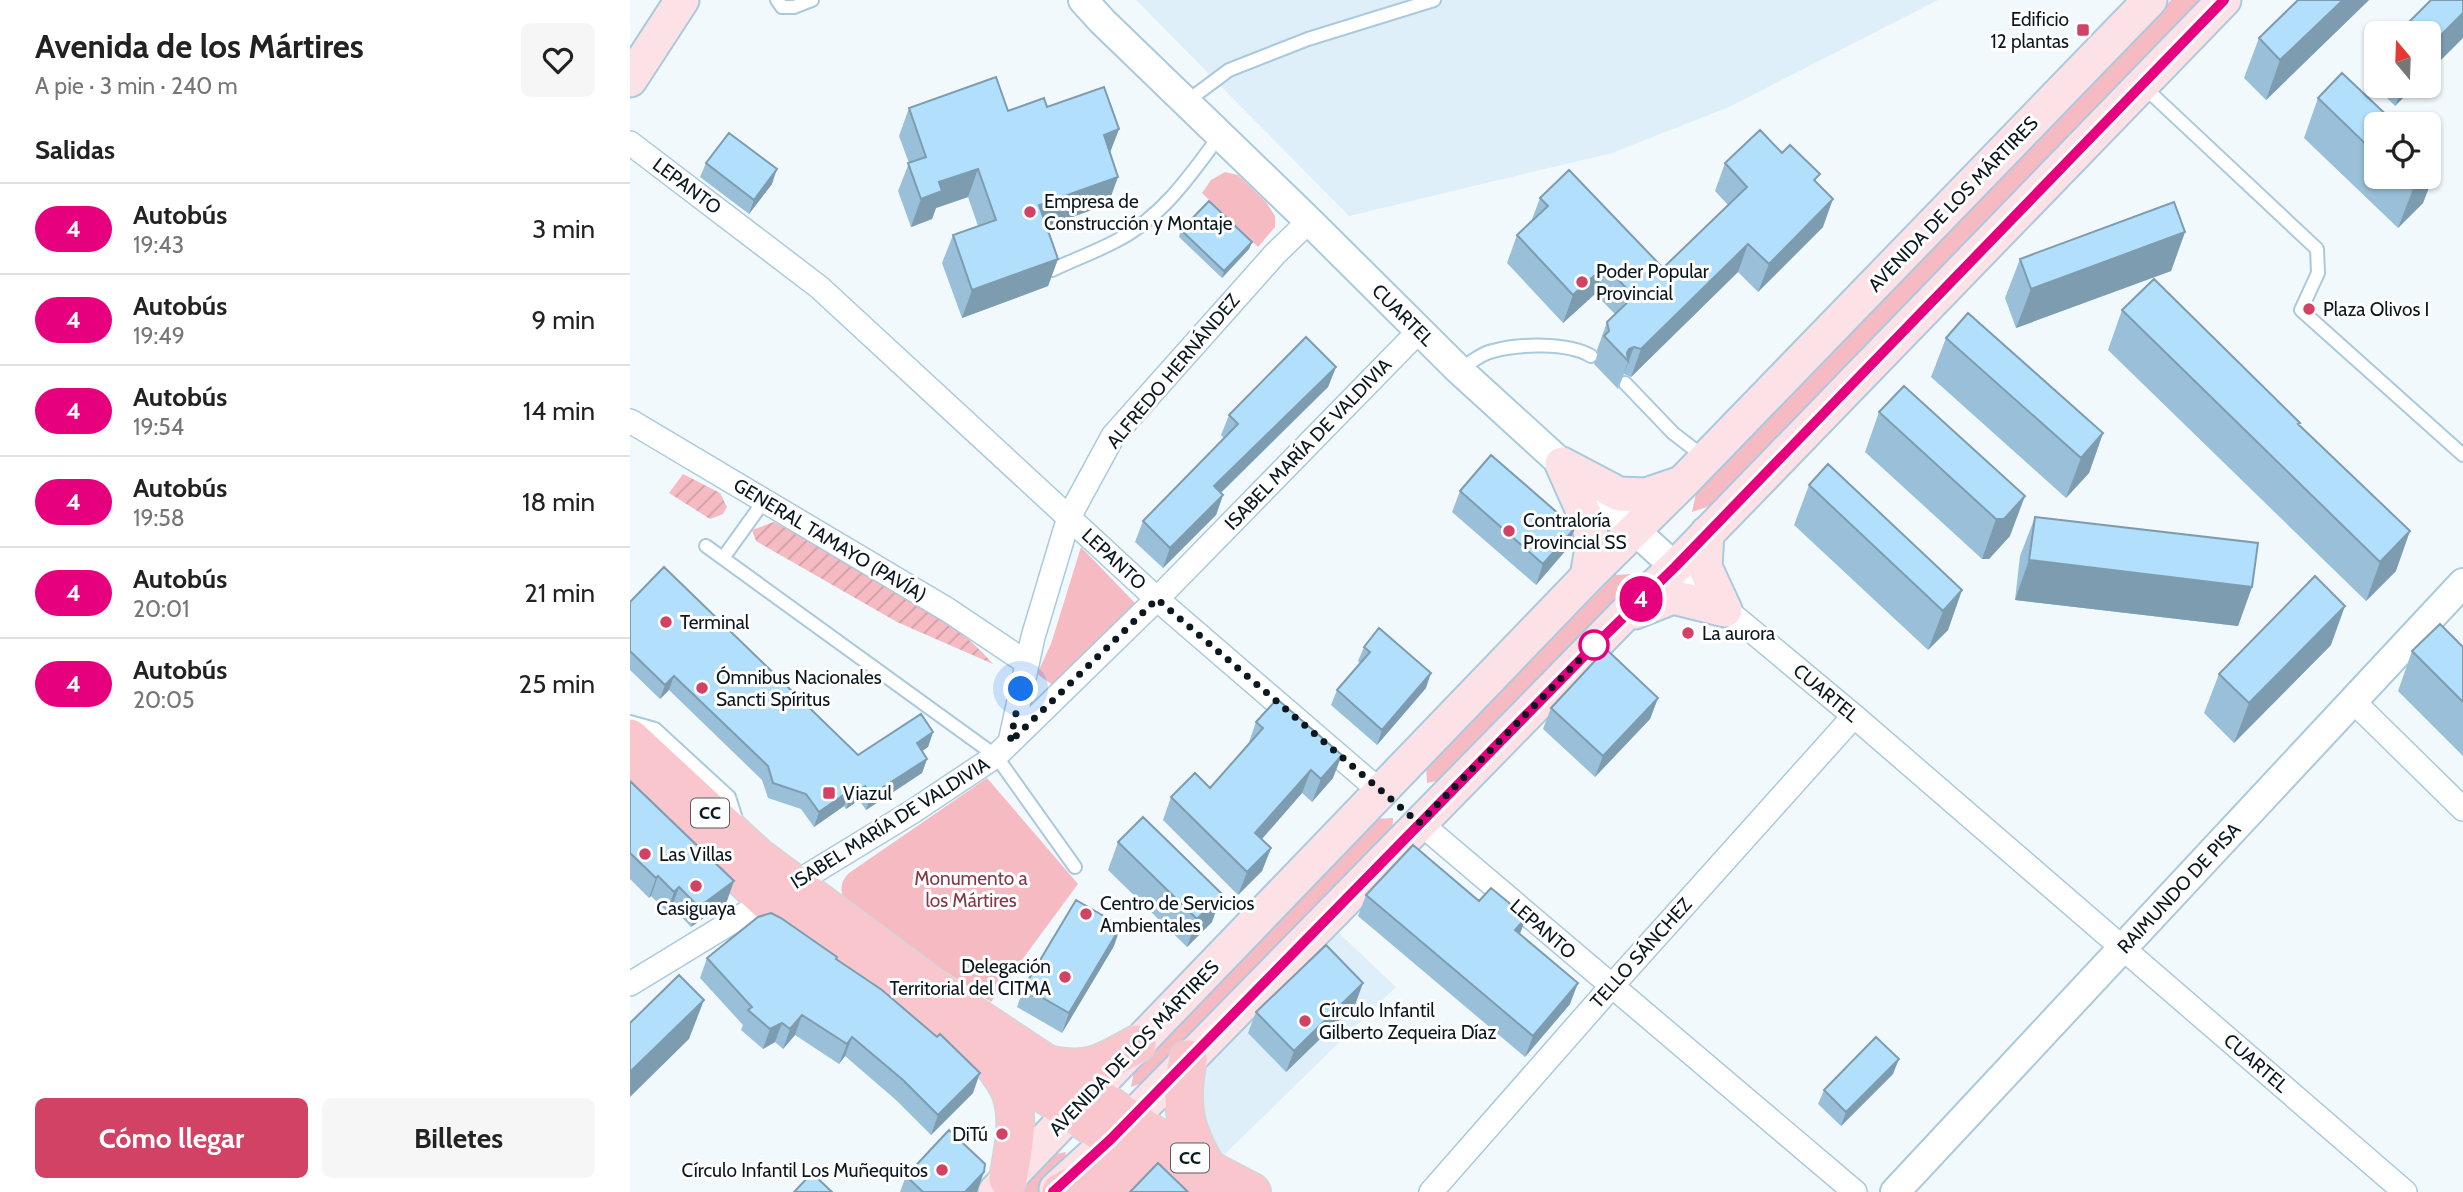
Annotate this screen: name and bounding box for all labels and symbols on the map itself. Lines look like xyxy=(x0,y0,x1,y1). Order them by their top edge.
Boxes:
place label: Edificio 12 plantas xyxy=(1991,8,2069,53)
north arrow xyxy=(2364,21,2441,98)
marker: Edificio 12 plantas xyxy=(2075,22,2091,38)
street label: AVENIDA DE LOS MÁRTIRES xyxy=(1862,111,2043,296)
street label: LEPANTO xyxy=(648,153,726,219)
place label: Empresa de Construcción y Montaje xyxy=(1044,190,1233,235)
marker: Empresa de Construcción y Montaje xyxy=(1022,204,1038,220)
place label: Poder Popular Provincial xyxy=(1596,260,1709,305)
marker: Poder Popular Provincial xyxy=(1574,274,1590,290)
street label: CUARTEL xyxy=(1367,279,1439,351)
street label: ALFREDO HERNÁNDEZ xyxy=(1101,288,1245,453)
place label: Plaza Olivos I xyxy=(2323,298,2429,321)
marker: Plaza Olivos I xyxy=(2301,301,2317,317)
street label: ISABEL MARÍA DE VALDIVIA xyxy=(1219,352,1396,535)
street label: GENERAL TAMAYO (PAVÍA) xyxy=(729,472,931,607)
place label: Contraloría Provincial SS xyxy=(1523,509,1626,554)
street label: LEPANTO xyxy=(1077,523,1151,595)
marker: Contraloría Provincial SS xyxy=(1501,523,1517,539)
line badge: 4 xyxy=(1618,576,1664,622)
place label: Terminal xyxy=(680,611,750,634)
marker: Terminal xyxy=(658,614,674,630)
place label: La aurora xyxy=(1702,622,1775,645)
marker: La aurora xyxy=(1680,625,1696,641)
unlabelled marker xyxy=(1579,630,1609,660)
street label: CUARTEL xyxy=(1789,659,1864,727)
place label: Ómnibus Nacionales Sancti Spíritus xyxy=(716,665,882,711)
your location xyxy=(1003,671,1038,706)
marker: Ómnibus Nacionales Sancti Spíritus xyxy=(694,680,710,696)
street label: ISABEL MARÍA DE VALDIVIA xyxy=(786,751,994,894)
place label: Viazul xyxy=(843,782,892,805)
marker: Viazul xyxy=(821,785,837,801)
road number: CC xyxy=(691,798,729,828)
street label: RAIMUNDO DE PISA xyxy=(2113,818,2246,958)
place label: Las Villas xyxy=(659,843,732,866)
marker: Las Villas xyxy=(637,846,653,862)
park label: Monumento a los Mártires xyxy=(914,867,1028,912)
marker: Casiguaya xyxy=(688,878,704,894)
place label: Centro de Servicios Ambientales xyxy=(1100,892,1254,937)
street label: TELLO SÁNCHEZ xyxy=(1585,892,1697,1013)
street label: LEPANTO xyxy=(1505,894,1581,964)
place label: Casiguaya xyxy=(656,897,736,920)
marker: Centro de Servicios Ambientales xyxy=(1078,906,1094,922)
place label: Delegación Territorial del CITMA xyxy=(890,955,1051,1000)
street label: AVENIDA DE LOS MÁRTIRES xyxy=(1043,955,1224,1140)
marker: Delegación Territorial del CITMA xyxy=(1057,969,1073,985)
place label: Círculo Infantil Gilberto Zequeira Díaz xyxy=(1319,999,1496,1044)
marker: Círculo Infantil Gilberto Zequeira Díaz xyxy=(1297,1013,1313,1029)
street label: CUARTEL xyxy=(2219,1029,2293,1098)
place label: DiTú xyxy=(952,1123,988,1146)
marker: DiTú xyxy=(994,1126,1010,1142)
road number: CC xyxy=(1171,1143,1209,1172)
place label: Círculo Infantil Los Muñequitos xyxy=(681,1159,928,1182)
marker: Círculo Infantil Los Muñequitos xyxy=(934,1162,950,1178)

